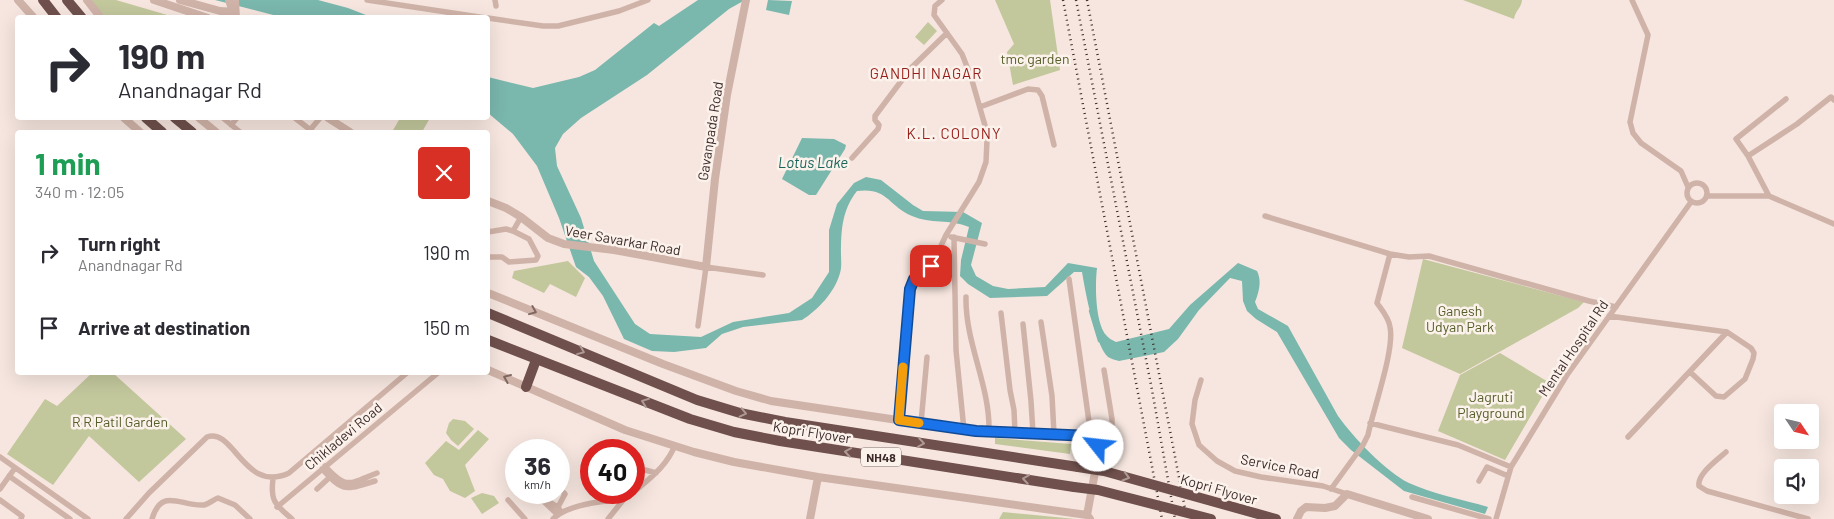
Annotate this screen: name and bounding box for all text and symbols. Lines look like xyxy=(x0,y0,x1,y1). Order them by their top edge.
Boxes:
text: 190 m xyxy=(118,34,205,76)
icon: right xyxy=(35,35,100,100)
park label: tmc garden xyxy=(1001,50,1069,67)
district label: GANDHI NAGAR xyxy=(870,64,982,82)
text: Anandnagar Rd xyxy=(118,76,262,102)
street label: Gavanpada Road xyxy=(694,80,726,182)
district label: K.L. COLONY xyxy=(907,124,1001,142)
text: 1 min xyxy=(35,145,101,181)
button: close xyxy=(418,147,470,199)
water label: Lotus Lake xyxy=(778,153,848,171)
text: 340 m · 12:05 xyxy=(35,182,124,201)
street label: Veer Savarkar Road xyxy=(564,221,682,259)
text: Turn right xyxy=(78,232,160,255)
icon: right xyxy=(35,239,63,267)
text: 190 m xyxy=(423,241,470,264)
pin xyxy=(910,245,952,287)
icon: arrive xyxy=(917,252,945,280)
text: Anandnagar Rd xyxy=(78,255,183,274)
street label: Mental Hospital Rd xyxy=(1534,297,1612,399)
park label: Ganesh Udyan Park xyxy=(1426,302,1494,335)
one-way arrow xyxy=(528,306,536,316)
icon: arrive xyxy=(35,314,63,342)
text: Arrive at destination xyxy=(78,316,250,339)
text: 150 m xyxy=(423,316,470,339)
one-way arrow xyxy=(576,345,585,356)
one-way arrow xyxy=(503,374,512,385)
park label: Jagruti Playground xyxy=(1457,388,1525,421)
one-way arrow xyxy=(641,398,650,408)
street label: Chikladevi Road xyxy=(301,399,385,473)
north arrow xyxy=(1774,404,1819,449)
map controls xyxy=(1774,404,1819,504)
one-way arrow xyxy=(739,407,748,418)
park label: R R Patil Garden xyxy=(72,413,168,430)
street label: Kopri Flyover xyxy=(772,417,852,447)
position arrow xyxy=(1071,419,1123,471)
one-way arrow xyxy=(917,437,925,448)
speed limit sign: 40 xyxy=(580,439,645,504)
one-way arrow xyxy=(844,447,852,457)
road number: NH48 xyxy=(861,448,901,467)
text: 36 xyxy=(524,450,551,480)
street label: Service Road xyxy=(1239,450,1321,482)
button: sound xyxy=(1774,459,1819,504)
street label: Kopri Flyover xyxy=(1179,470,1259,508)
one-way arrow xyxy=(1121,472,1129,482)
one-way arrow xyxy=(1021,474,1029,485)
text: km/h xyxy=(524,477,551,491)

